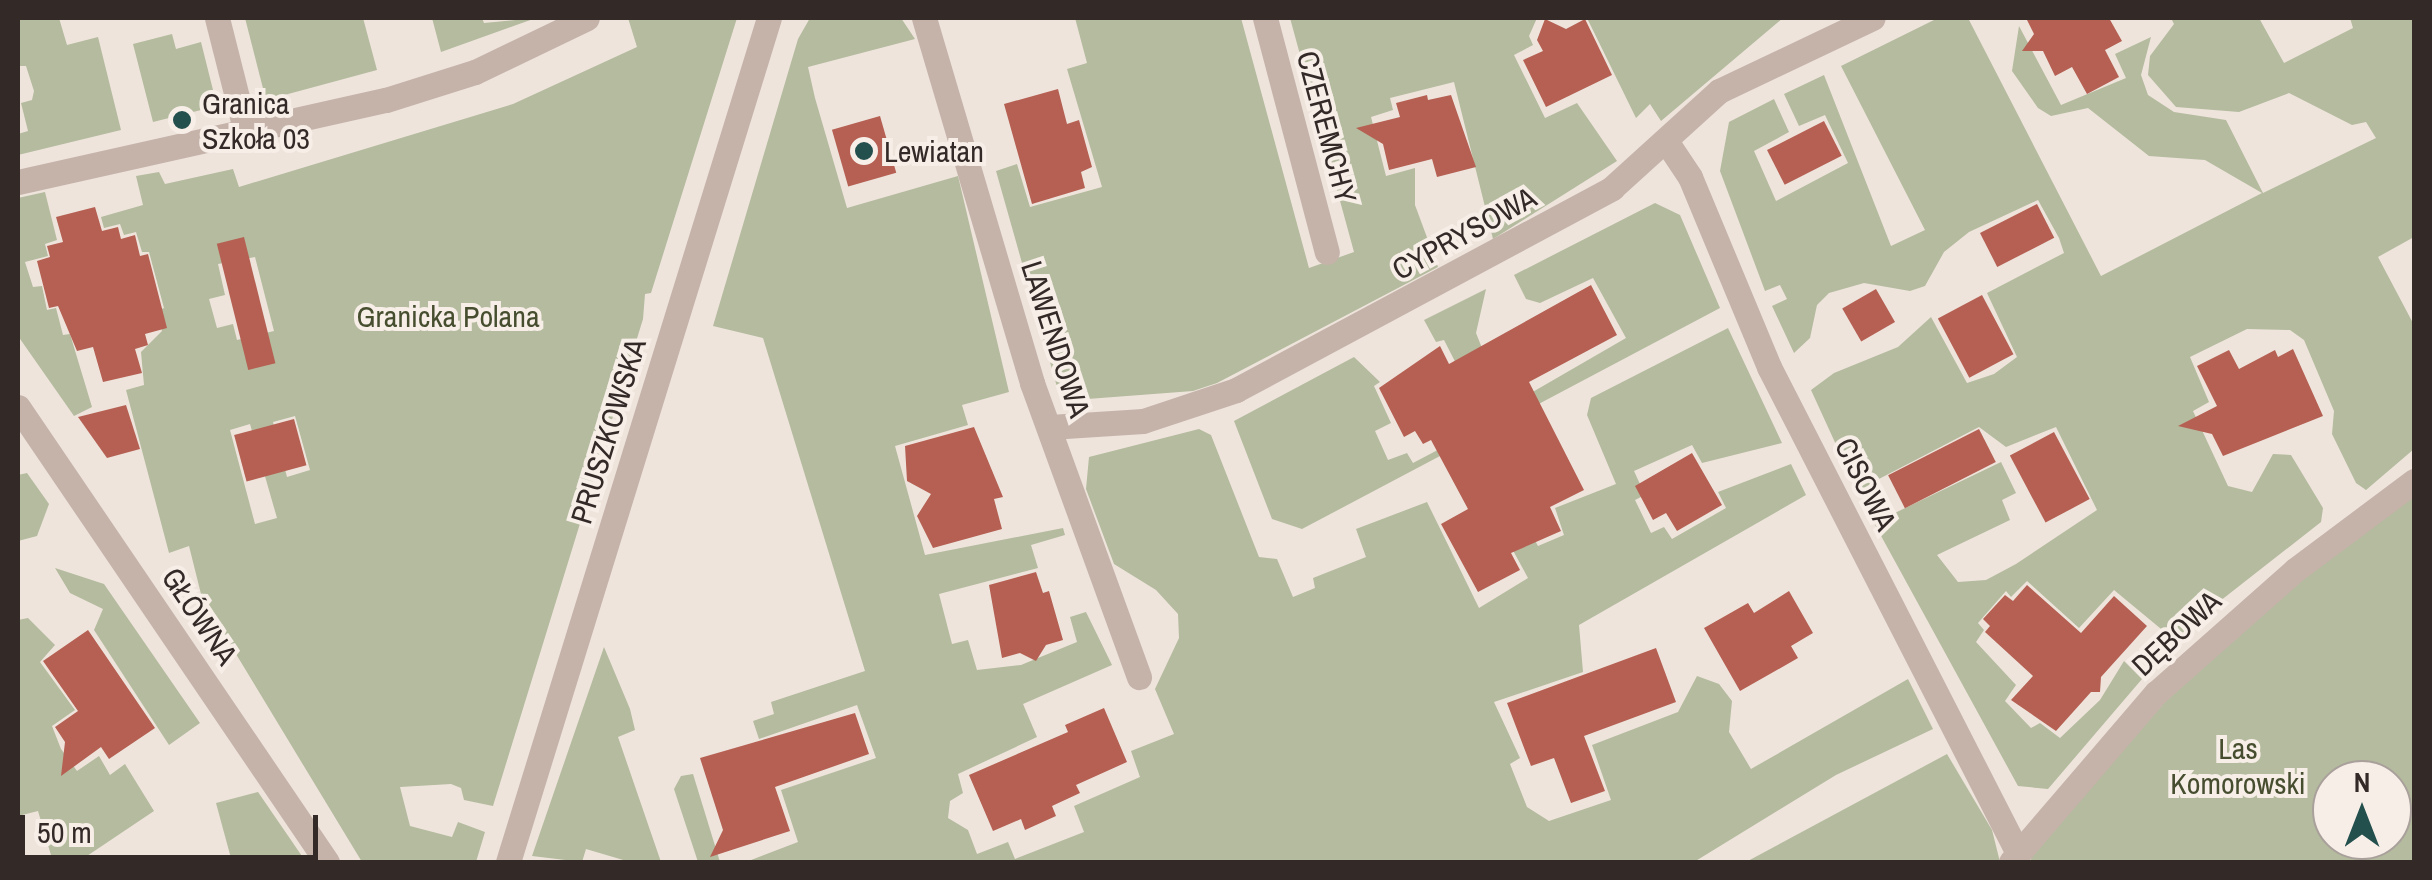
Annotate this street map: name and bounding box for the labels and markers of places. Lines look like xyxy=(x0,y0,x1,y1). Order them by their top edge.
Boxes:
place label: Granica Szkoła 03 xyxy=(202,85,310,156)
marker: Granica Szkoła 03 xyxy=(171,109,193,131)
place label: Lewiatan xyxy=(884,133,984,169)
marker: Lewiatan xyxy=(853,140,875,162)

